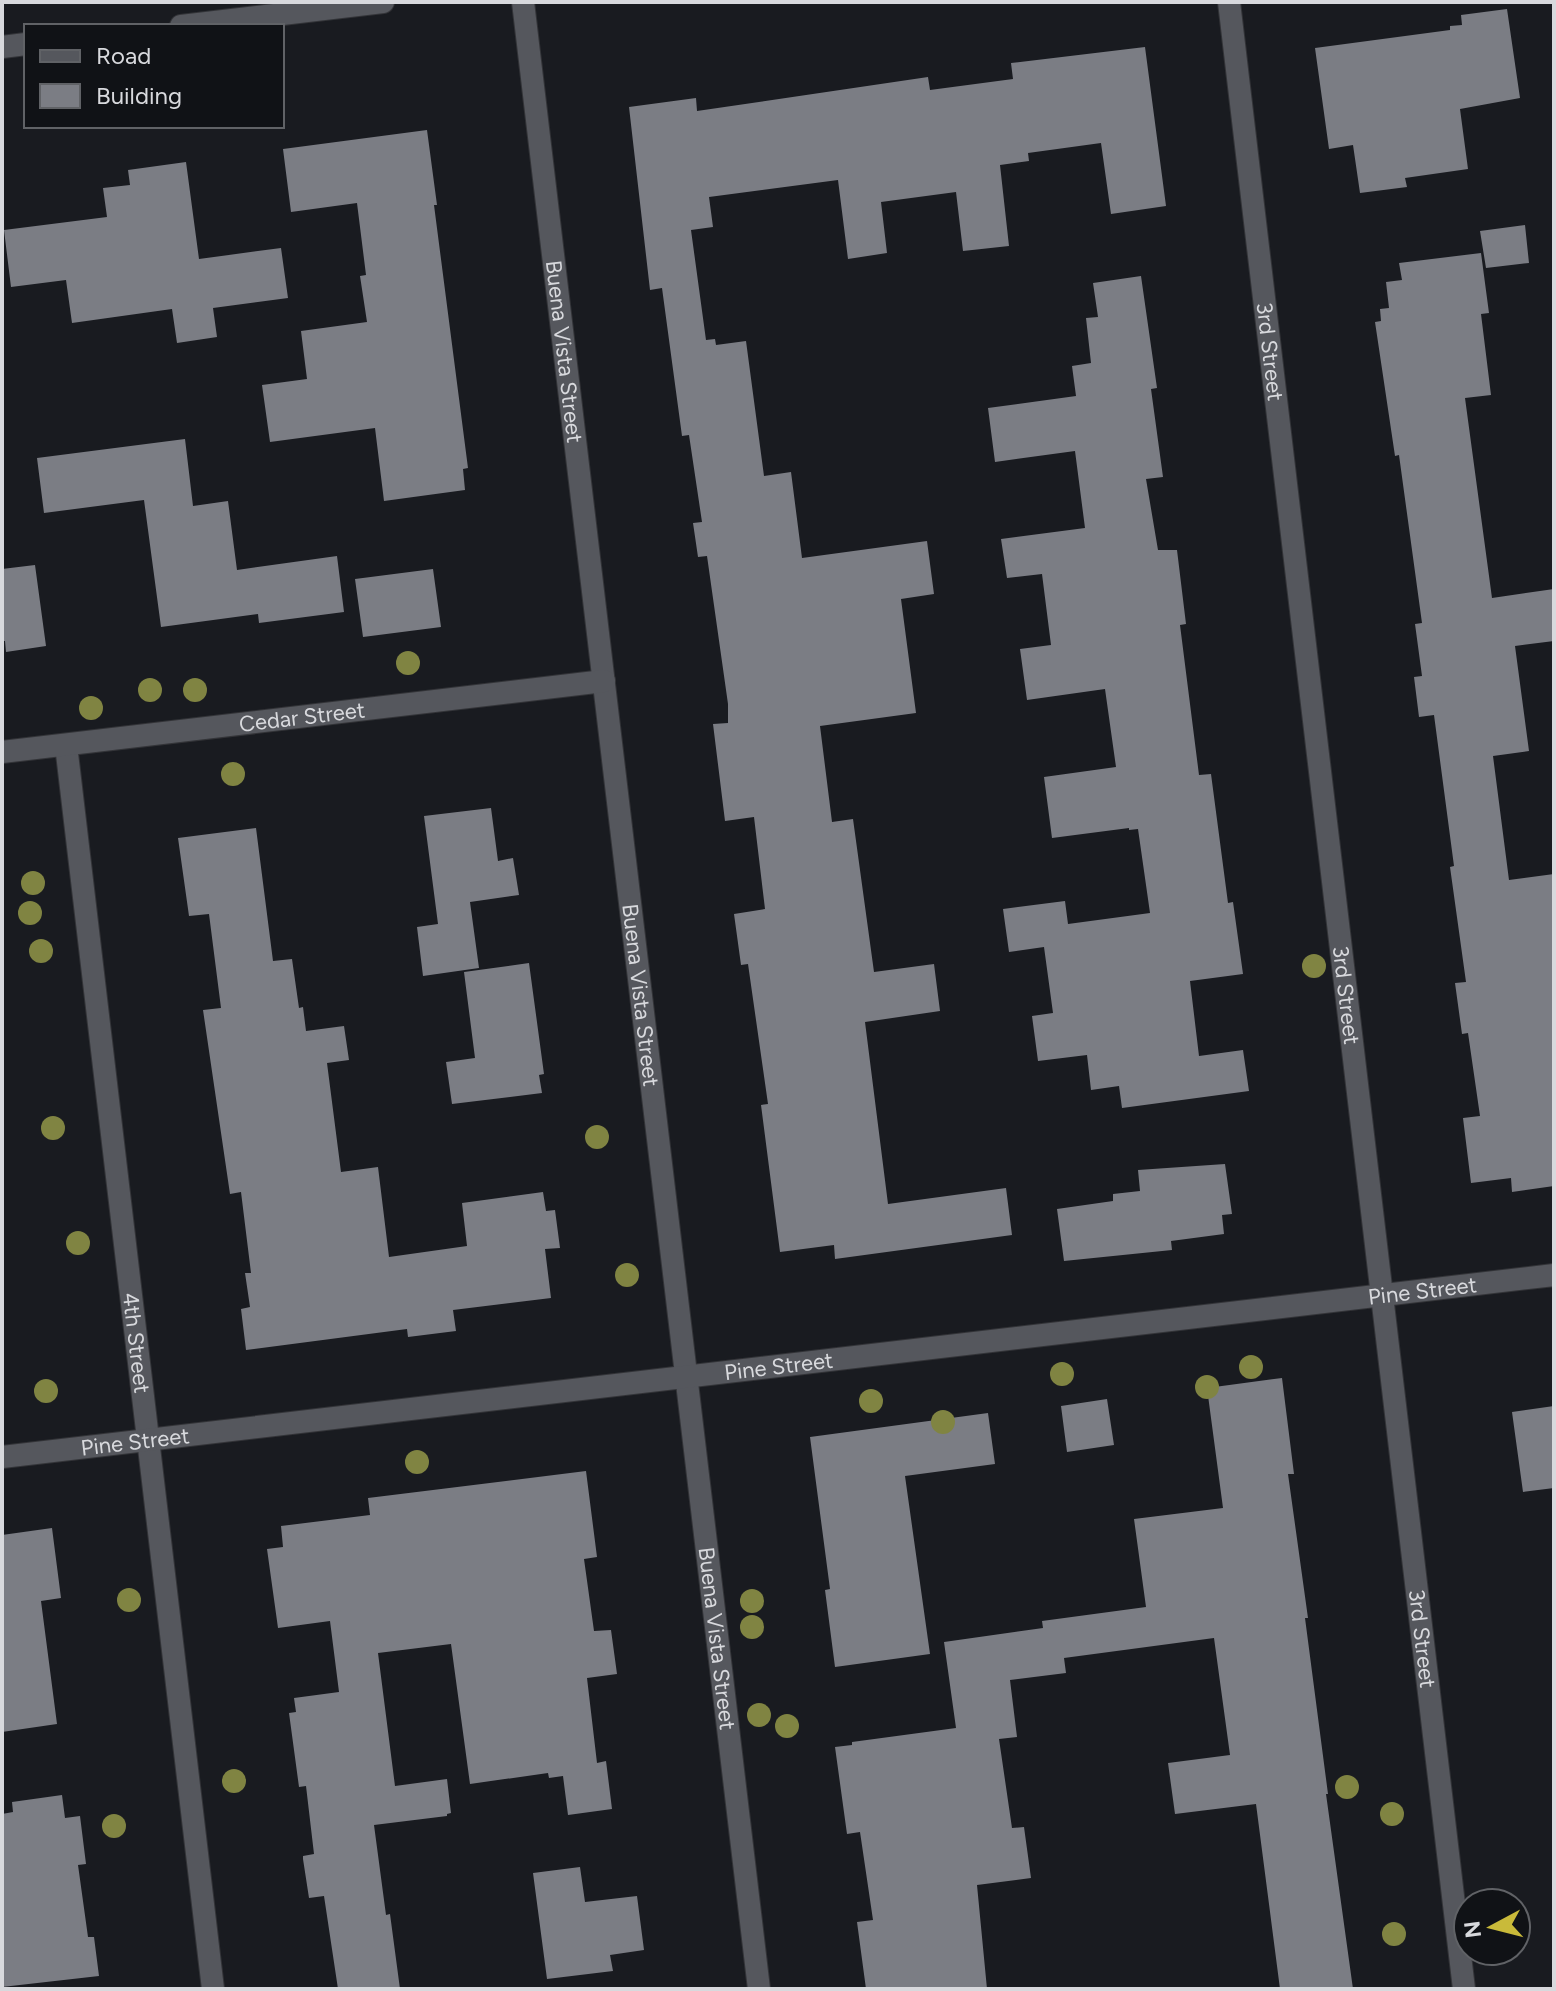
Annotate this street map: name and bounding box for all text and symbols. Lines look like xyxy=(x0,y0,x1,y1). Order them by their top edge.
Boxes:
legend xyxy=(24,24,284,128)
text: Road xyxy=(96,41,151,70)
text: Building xyxy=(96,81,182,110)
street label: Buena Vista Street xyxy=(540,259,588,445)
street label: 3rd Street xyxy=(1251,301,1289,403)
street label: Cedar Street xyxy=(238,696,366,738)
street label: Buena Vista Street xyxy=(616,902,665,1088)
street label: 3rd Street xyxy=(1327,944,1365,1046)
street label: Pine Street xyxy=(1367,1271,1478,1311)
street label: 4th Street xyxy=(117,1291,156,1395)
street label: Pine Street xyxy=(723,1347,835,1386)
street label: Pine Street xyxy=(79,1422,191,1462)
street label: Buena Vista Street xyxy=(693,1546,741,1731)
street label: 3rd Street xyxy=(1403,1588,1441,1690)
north arrow xyxy=(1452,1887,1532,1967)
text: N xyxy=(1458,1919,1487,1939)

